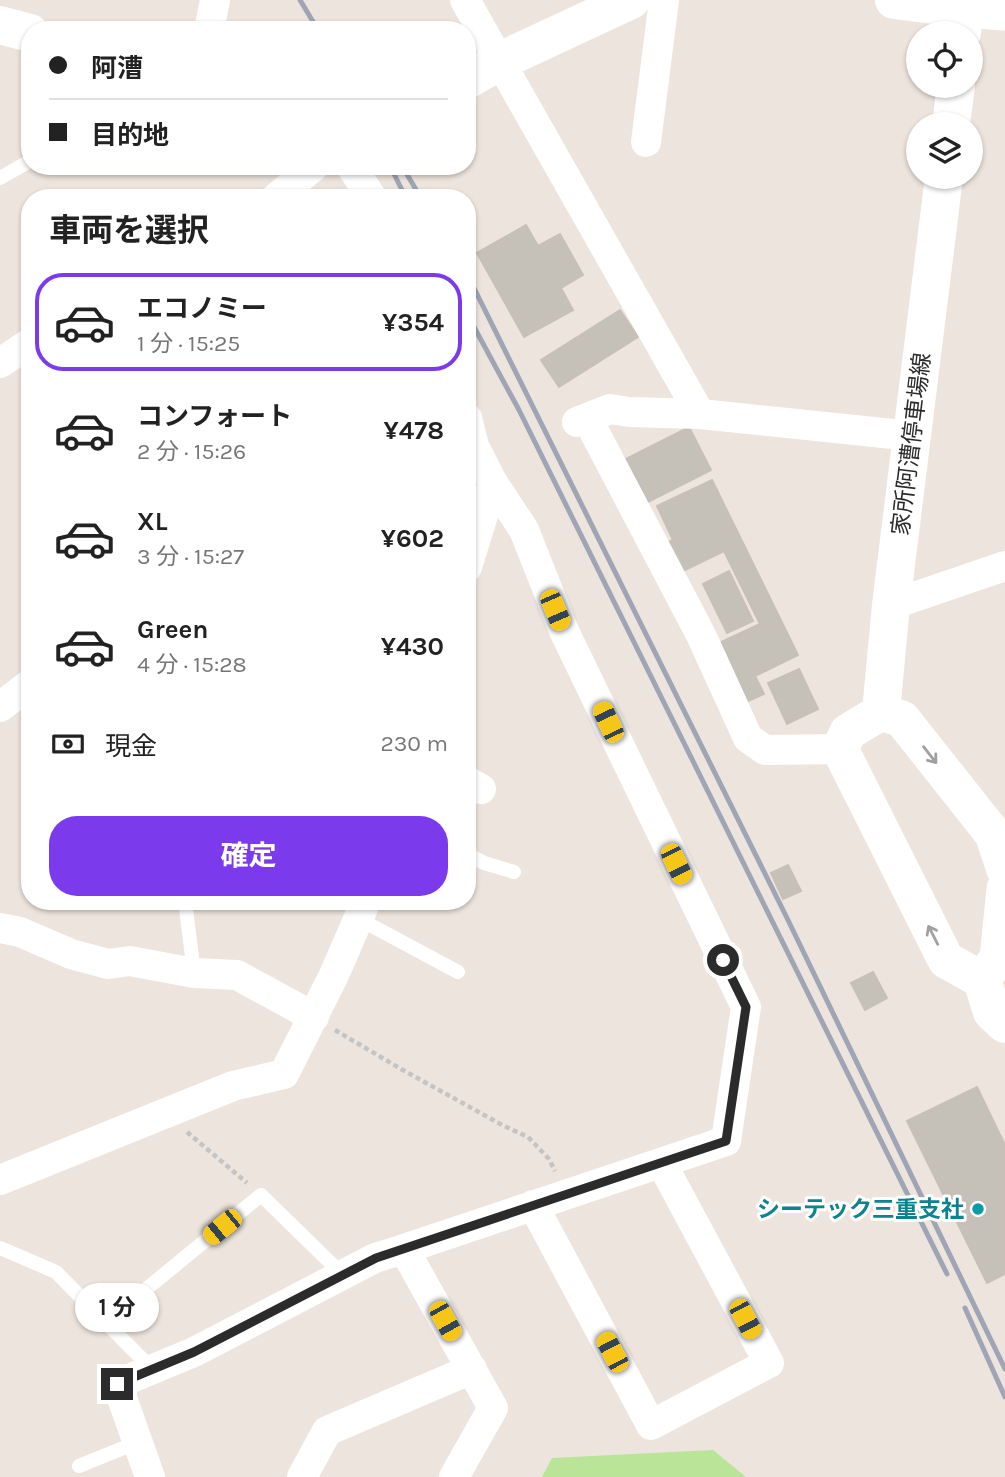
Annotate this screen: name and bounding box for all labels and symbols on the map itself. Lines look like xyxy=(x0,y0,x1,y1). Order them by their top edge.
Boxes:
street label: 家所阿漕停車場線 xyxy=(887,351,936,537)
car xyxy=(538,587,573,633)
car xyxy=(590,699,627,745)
one-way arrow xyxy=(923,745,938,764)
car xyxy=(658,841,695,887)
one-way arrow xyxy=(925,925,939,946)
route start xyxy=(707,944,739,976)
place label: シーテック三重支社 xyxy=(757,1196,964,1223)
marker: シーテック三重支社 xyxy=(970,1201,986,1217)
car xyxy=(200,1206,245,1248)
callout: 1 分 xyxy=(75,1282,159,1332)
car xyxy=(726,1296,765,1342)
car xyxy=(426,1298,465,1344)
car xyxy=(593,1329,632,1375)
route end xyxy=(101,1368,133,1400)

